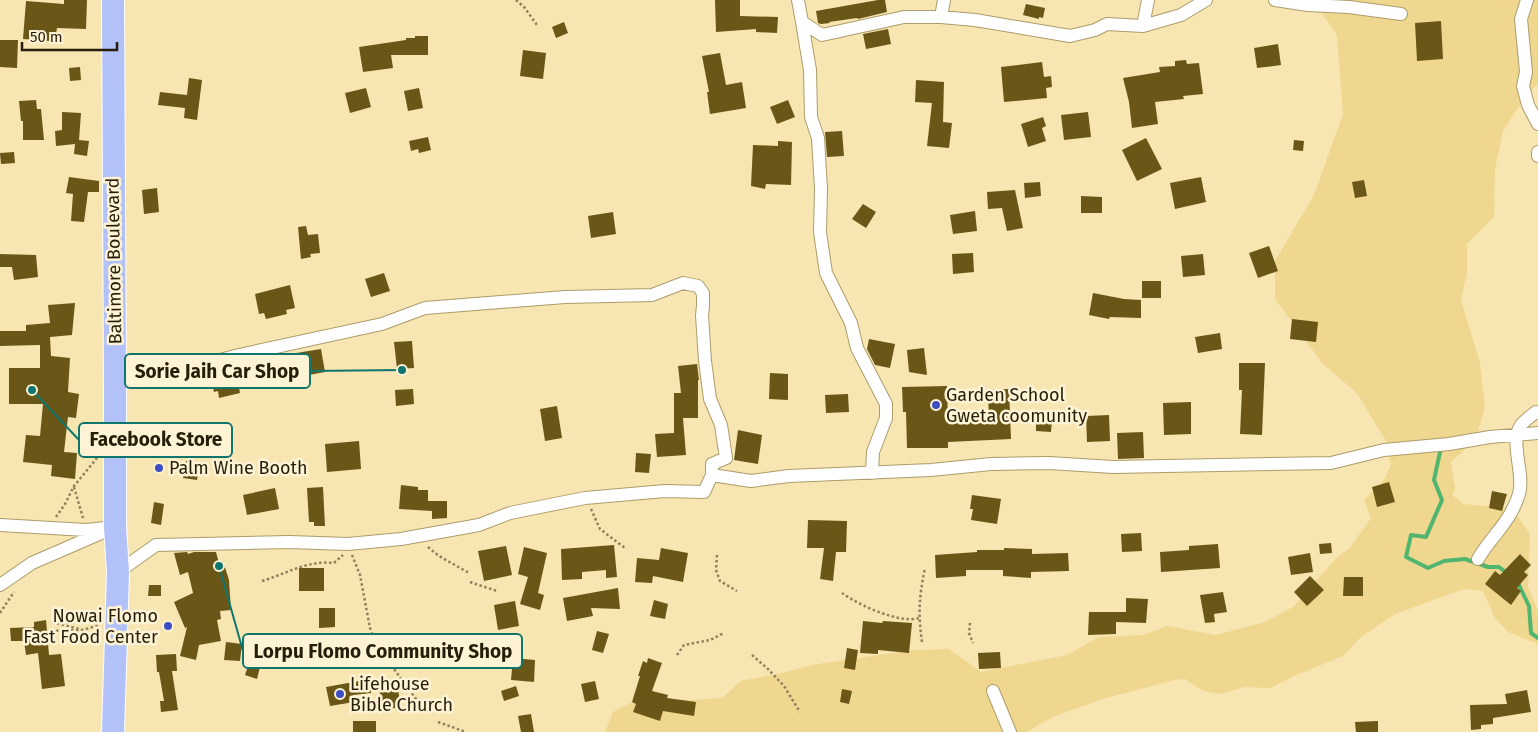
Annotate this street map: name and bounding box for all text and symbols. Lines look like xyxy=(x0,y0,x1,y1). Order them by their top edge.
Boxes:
scale bar xyxy=(22,20,118,52)
text: 50 m xyxy=(30,28,63,46)
street label: Baltimore Boulevard xyxy=(102,177,126,345)
callout: Sorie Jaih Car Shop xyxy=(125,354,310,388)
text: Sorie Jaih Car Shop xyxy=(135,360,299,383)
place label: Garden School Gweta coomunity xyxy=(946,384,1087,427)
marker: Garden School Gweta coomunity xyxy=(930,399,942,411)
callout: Facebook Store xyxy=(79,423,232,457)
text: Facebook Store xyxy=(90,428,222,451)
place label: Palm Wine Booth xyxy=(169,457,308,479)
marker: Palm Wine Booth xyxy=(153,462,165,474)
place label: Nowai Flomo Fast Food Center xyxy=(23,605,158,648)
marker: Nowai Flomo Fast Food Center xyxy=(162,620,174,632)
callout: Lorpu Flomo Community Shop xyxy=(243,634,522,668)
text: Lorpu Flomo Community Shop xyxy=(254,640,512,663)
place label: Lifehouse Bible Church xyxy=(350,673,453,716)
marker: Lifehouse Bible Church xyxy=(334,688,346,700)

